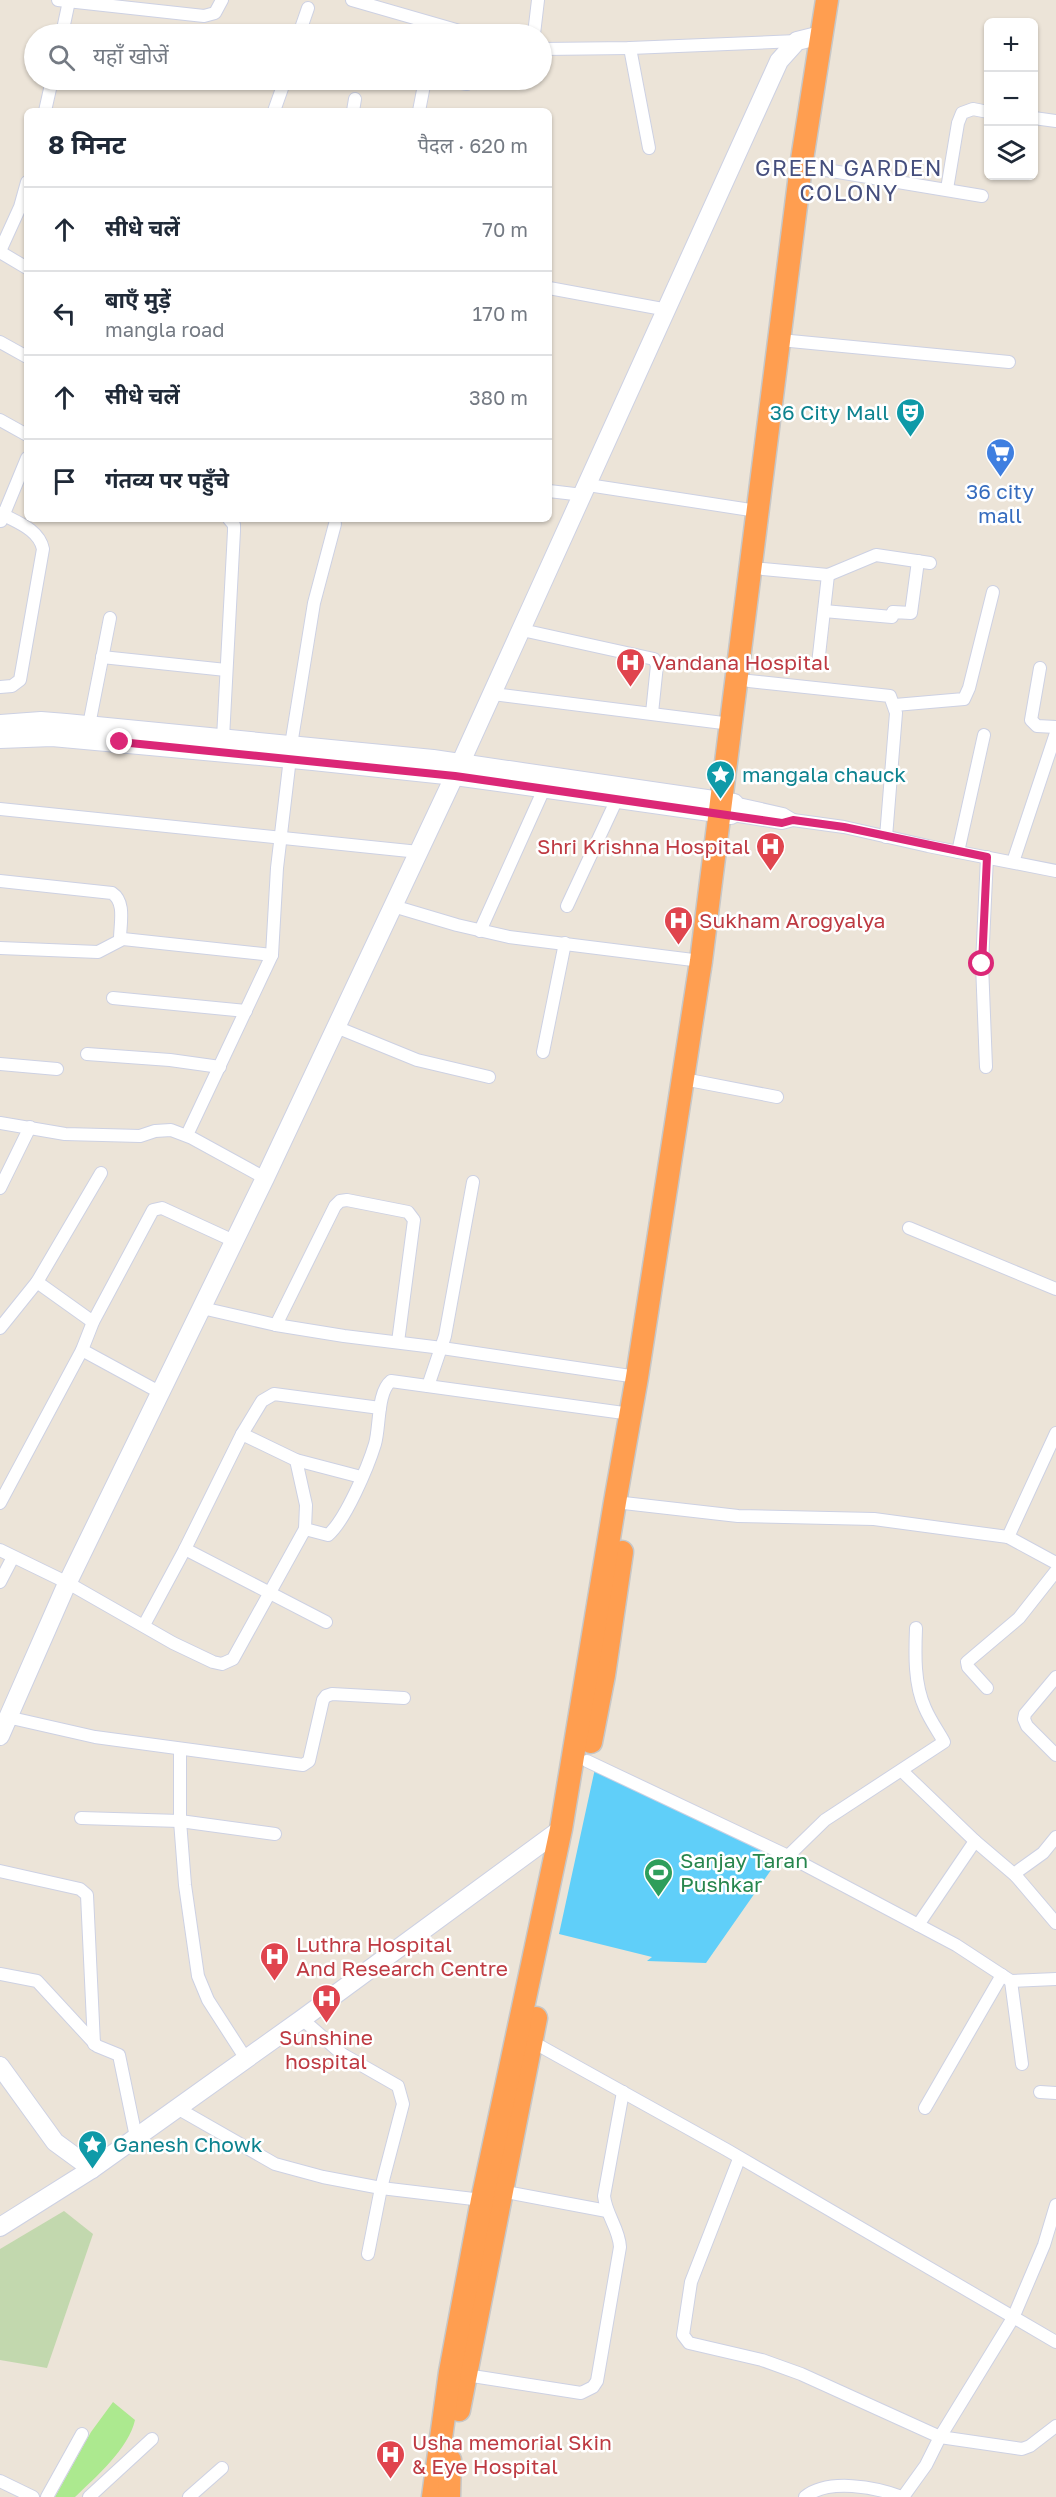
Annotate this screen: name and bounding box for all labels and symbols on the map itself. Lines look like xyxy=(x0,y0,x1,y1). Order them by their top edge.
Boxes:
district label: GREEN GARDEN COLONY xyxy=(755,154,943,206)
theatre icon: 36 City Mall xyxy=(894,396,926,438)
place label: 36 City Mall xyxy=(770,399,889,425)
supermarket icon: 36 city mall xyxy=(984,436,1016,478)
place label: 36 city mall xyxy=(966,478,1034,528)
hospital icon: Vandana Hospital xyxy=(615,646,647,688)
place label: Vandana Hospital xyxy=(652,649,830,675)
route end xyxy=(106,728,132,754)
place icon: mangala chauck xyxy=(705,758,737,800)
place label: mangala chauck xyxy=(742,761,906,787)
hospital icon: Shri Krishna Hospital xyxy=(755,830,787,872)
place label: Shri Krishna Hospital xyxy=(537,833,750,859)
hospital icon: Sukham Arogyalya xyxy=(662,904,694,946)
place label: Sukham Arogyalya xyxy=(699,907,885,933)
route start xyxy=(968,950,994,976)
place label: Sanjay Taran Pushkar xyxy=(680,1847,808,1897)
sports icon: Sanjay Taran Pushkar xyxy=(643,1856,675,1898)
place label: Luthra Hospital And Research Centre xyxy=(296,1931,508,1981)
hospital icon: Luthra Hospital And Research Centre xyxy=(259,1940,291,1982)
hospital icon: Sunshine hospital xyxy=(310,1982,342,2024)
place label: Sunshine hospital xyxy=(279,2024,373,2074)
place icon: Ganesh Chowk xyxy=(76,2128,108,2170)
place label: Ganesh Chowk xyxy=(113,2131,263,2157)
place label: Usha memorial Skin & Eye Hospital xyxy=(412,2429,612,2479)
hospital icon: Usha memorial Skin & Eye Hospital xyxy=(375,2438,407,2480)

